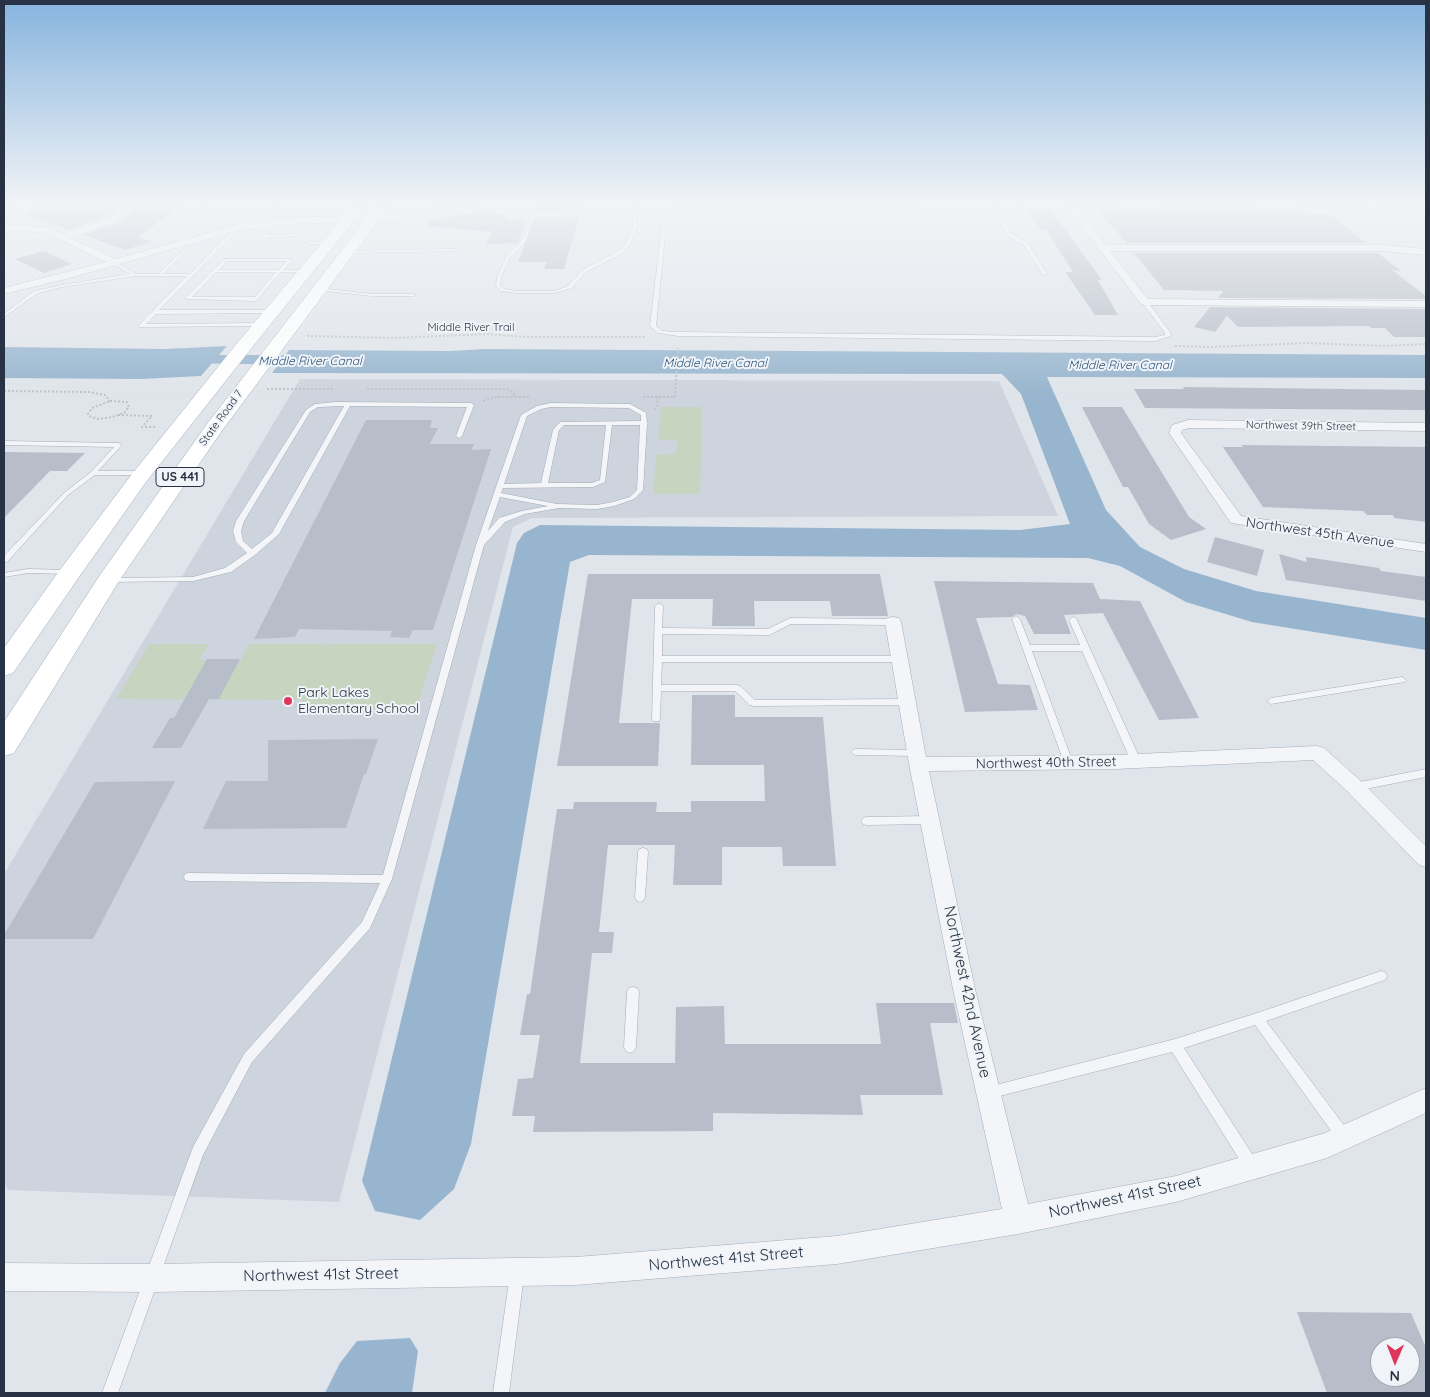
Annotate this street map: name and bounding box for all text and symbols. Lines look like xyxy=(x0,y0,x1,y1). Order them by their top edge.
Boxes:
street label: Middle River Trail xyxy=(428,321,514,335)
water label: Middle River Canal xyxy=(258,354,362,368)
water label: Middle River Canal xyxy=(663,356,767,370)
water label: Middle River Canal xyxy=(1068,358,1172,372)
street label: State Road 7 xyxy=(196,388,246,448)
street label: Northwest 39th Street xyxy=(1246,418,1356,434)
road number: US 441 xyxy=(156,468,204,487)
street label: Northwest 45th Avenue xyxy=(1245,514,1395,552)
place label: Park Lakes Elementary School xyxy=(298,685,419,718)
marker: Park Lakes Elementary School xyxy=(282,695,294,707)
street label: Northwest 40th Street xyxy=(975,753,1117,773)
street label: Northwest 42nd Avenue xyxy=(939,904,995,1080)
street label: Northwest 41st Street xyxy=(1047,1171,1203,1223)
street label: Northwest 41st Street xyxy=(648,1243,804,1275)
street label: Northwest 41st Street xyxy=(243,1264,399,1286)
north arrow xyxy=(1370,1337,1420,1387)
text: N xyxy=(1389,1367,1400,1385)

